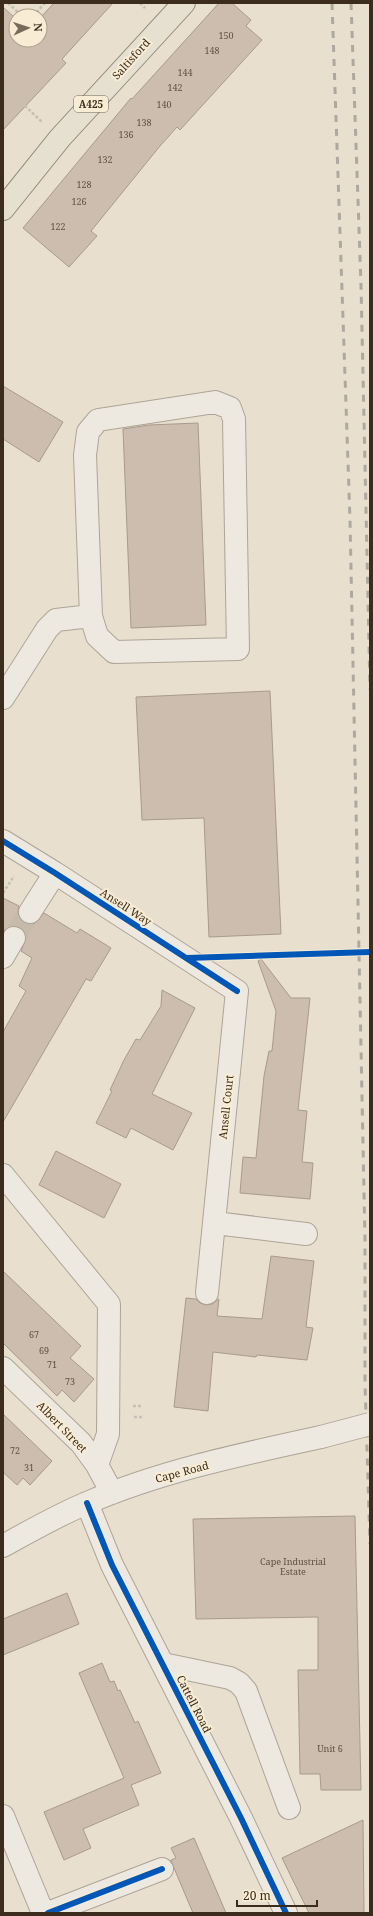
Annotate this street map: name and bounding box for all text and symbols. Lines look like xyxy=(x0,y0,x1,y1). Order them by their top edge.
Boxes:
north arrow xyxy=(8,8,48,48)
text: N xyxy=(31,23,46,33)
house number: 150 xyxy=(218,29,234,42)
street label: Saltisford xyxy=(108,35,153,82)
house number: 148 xyxy=(204,44,220,57)
house number: 144 xyxy=(177,66,193,79)
house number: 142 xyxy=(167,81,183,94)
road number: A425 xyxy=(74,96,108,112)
house number: 140 xyxy=(156,98,172,111)
house number: 138 xyxy=(136,116,152,129)
house number: 136 xyxy=(118,128,134,141)
house number: 132 xyxy=(97,153,113,166)
house number: 128 xyxy=(76,178,92,191)
house number: 126 xyxy=(71,195,87,208)
house number: 122 xyxy=(50,220,66,233)
street label: Ansell Way xyxy=(98,884,155,929)
street label: Ansell Court xyxy=(215,1074,236,1140)
house number: 67 xyxy=(29,1328,39,1341)
house number: 69 xyxy=(39,1344,49,1357)
house number: 71 xyxy=(47,1358,57,1371)
house number: 73 xyxy=(65,1375,75,1388)
street label: Albert Street xyxy=(34,1398,91,1456)
house number: 72 xyxy=(10,1444,20,1457)
street label: Cape Road xyxy=(153,1457,211,1486)
house number: 31 xyxy=(24,1461,34,1474)
house number: Cape Industrial Estate xyxy=(260,1555,326,1578)
street label: Cattell Road xyxy=(174,1672,215,1735)
house number: Unit 6 xyxy=(317,1742,343,1755)
scale bar xyxy=(237,1882,317,1908)
text: 20 m xyxy=(243,1887,271,1904)

